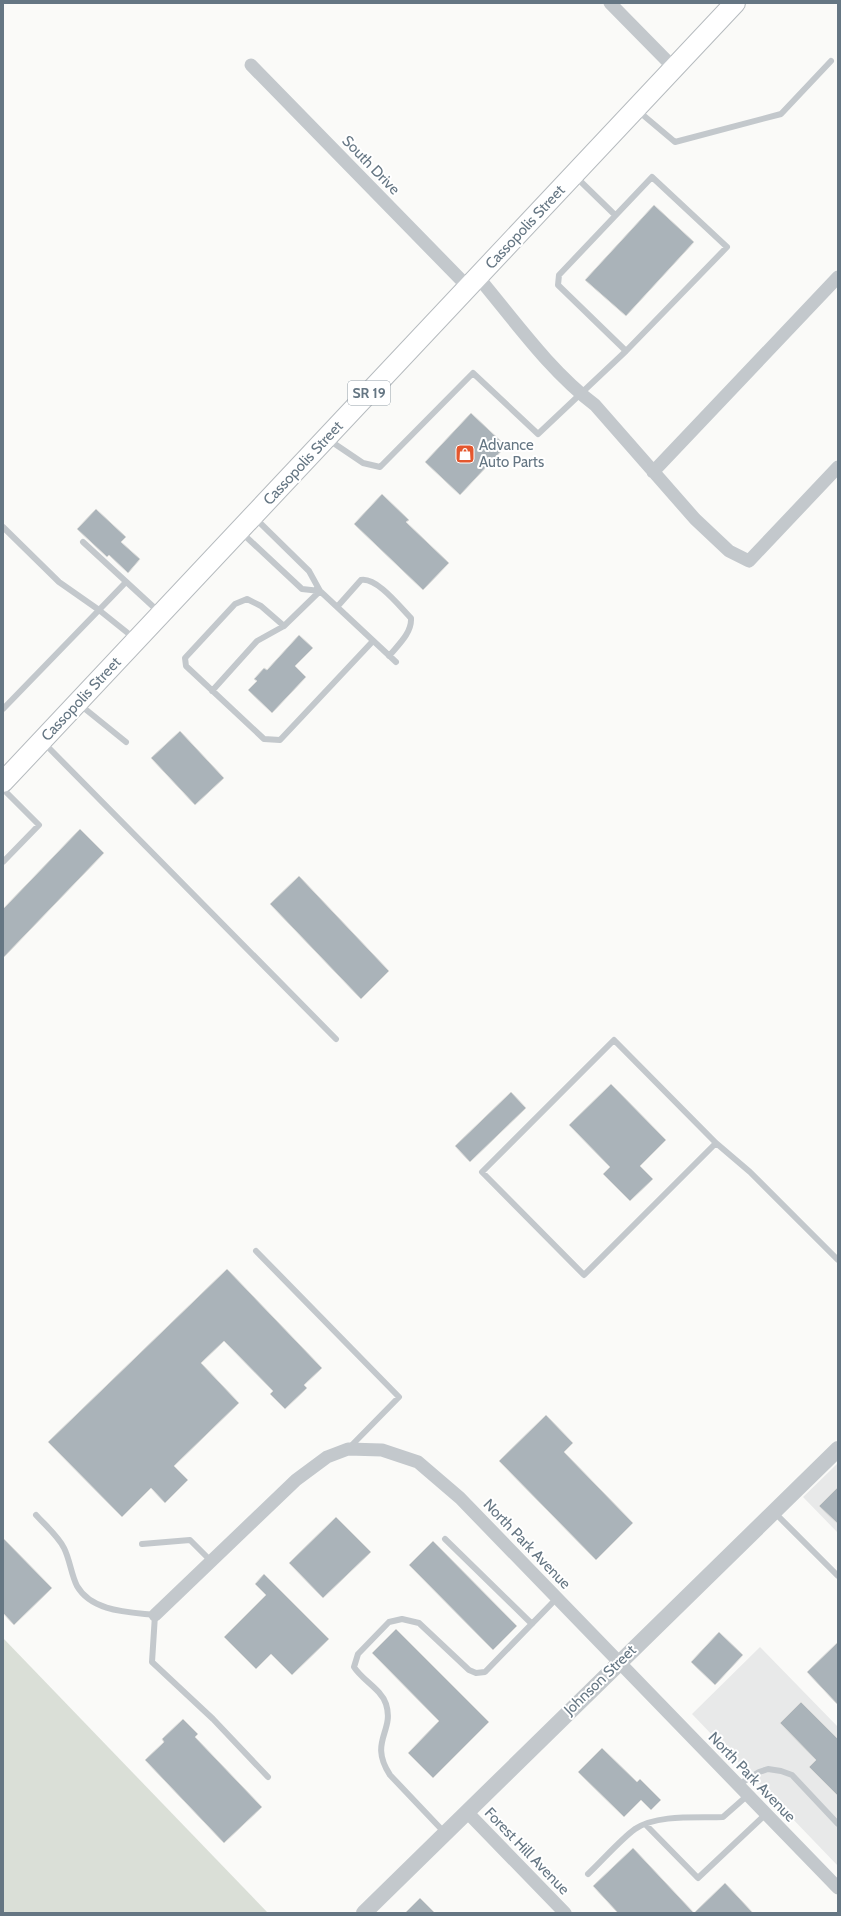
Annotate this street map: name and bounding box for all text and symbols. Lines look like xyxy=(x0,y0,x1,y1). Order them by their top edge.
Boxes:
street label: South Drive xyxy=(338,132,404,198)
street label: Cassopolis Street xyxy=(481,181,569,273)
road number: SR 19 xyxy=(348,381,390,405)
street label: Cassopolis Street xyxy=(259,417,347,509)
place label: Advance Auto Parts xyxy=(479,436,544,471)
shop icon: Advance Auto Parts xyxy=(454,443,476,465)
street label: Cassopolis Street xyxy=(37,653,125,745)
street label: North Park Avenue xyxy=(480,1495,575,1593)
street label: Johnson Street xyxy=(560,1641,640,1720)
street label: North Park Avenue xyxy=(705,1728,800,1826)
street label: Forest Hill Avenue xyxy=(481,1804,573,1898)

